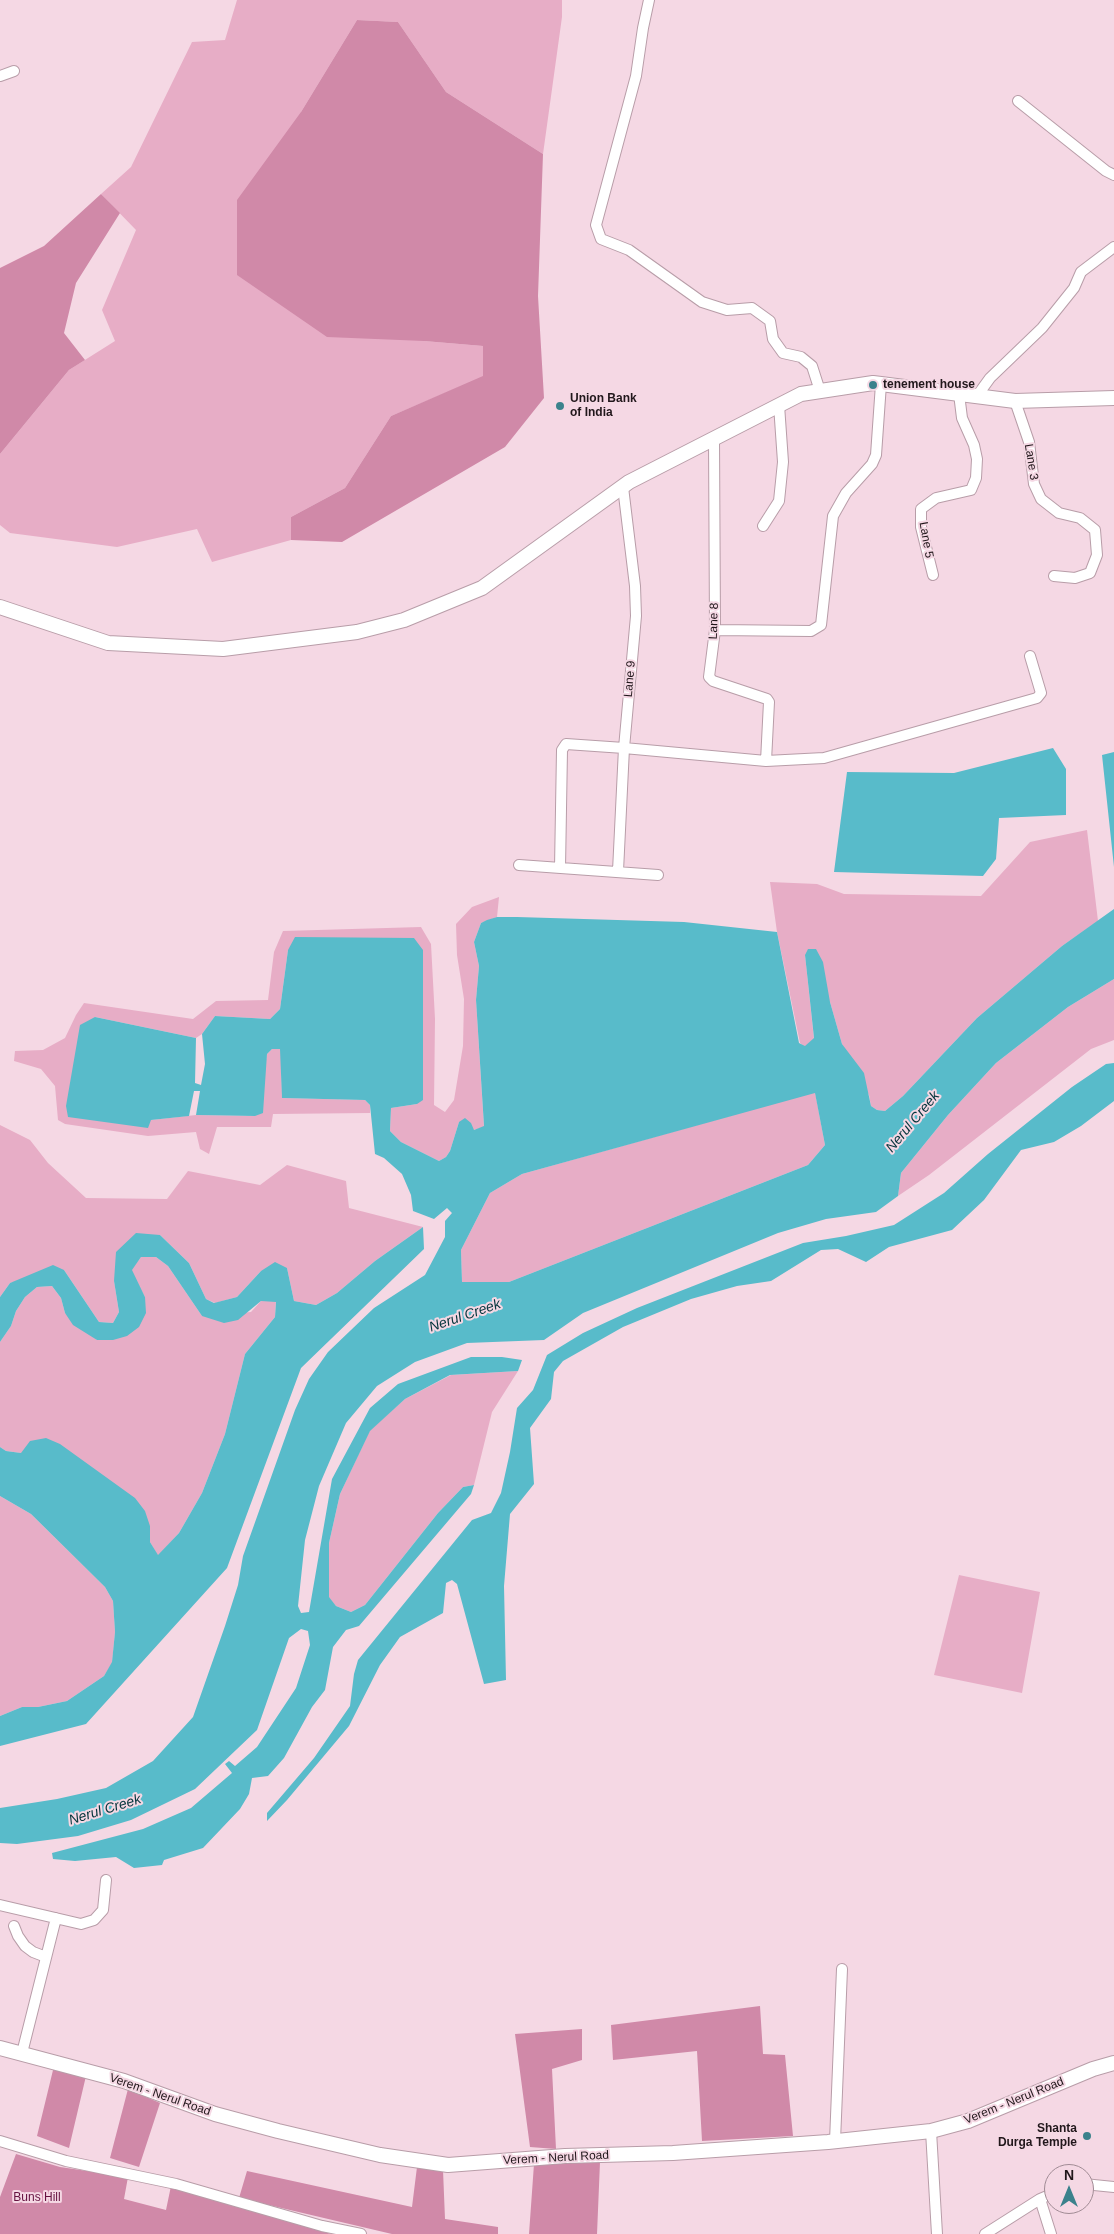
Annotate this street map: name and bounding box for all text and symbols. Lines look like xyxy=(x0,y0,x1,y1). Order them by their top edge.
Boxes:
place label: tenement house xyxy=(883,378,975,392)
marker: tenement house xyxy=(867,379,879,391)
place label: Union Bank of India xyxy=(570,392,637,420)
marker: Union Bank of India xyxy=(554,400,566,412)
street label: Lane 3 xyxy=(1021,443,1041,481)
street label: Lane 5 xyxy=(916,521,936,559)
street label: Lane 8 xyxy=(706,602,722,640)
street label: Lane 9 xyxy=(621,660,639,698)
water label: Nerul Creek xyxy=(883,1088,943,1156)
water label: Nerul Creek xyxy=(427,1296,503,1336)
water label: Nerul Creek xyxy=(67,1791,143,1829)
street label: Verem - Nerul Road xyxy=(108,2071,212,2119)
street label: Verem - Nerul Road xyxy=(962,2074,1066,2128)
place label: Shanta Durga Temple xyxy=(998,2122,1077,2150)
marker: Shanta Durga Temple xyxy=(1081,2130,1093,2142)
street label: Verem - Nerul Road xyxy=(503,2148,609,2168)
north arrow xyxy=(1044,2164,1094,2214)
text: N xyxy=(1064,2167,1074,2183)
park label: Buns Hill xyxy=(13,2191,61,2205)

